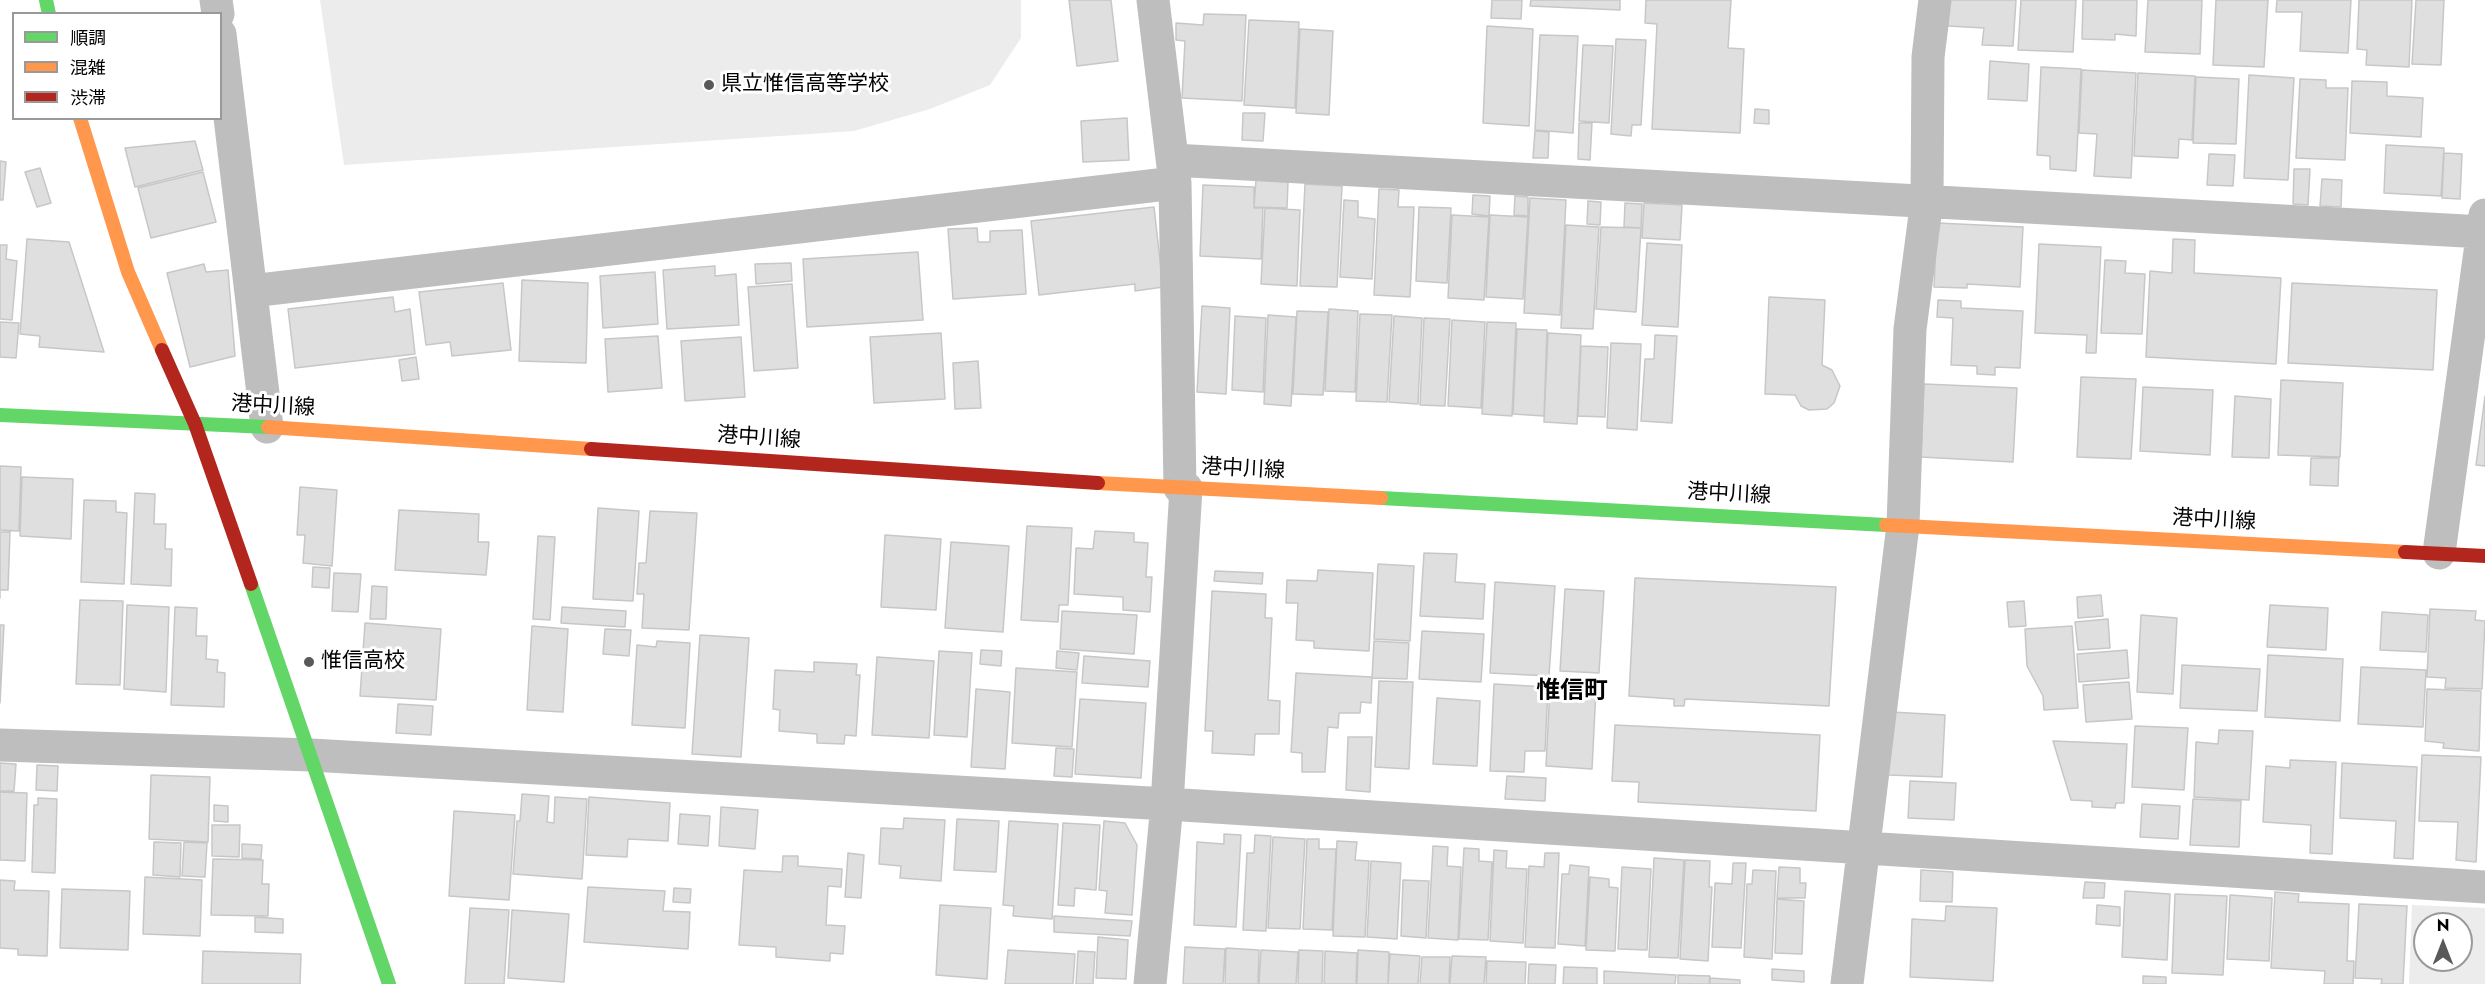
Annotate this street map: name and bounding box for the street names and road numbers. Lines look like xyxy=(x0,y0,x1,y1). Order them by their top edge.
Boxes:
street label: 港中川線 xyxy=(230,392,316,422)
street label: 港中川線 xyxy=(716,424,802,454)
street label: 港中川線 xyxy=(1200,455,1286,485)
street label: 港中川線 xyxy=(1686,480,1772,510)
street label: 港中川線 xyxy=(2171,506,2257,536)

